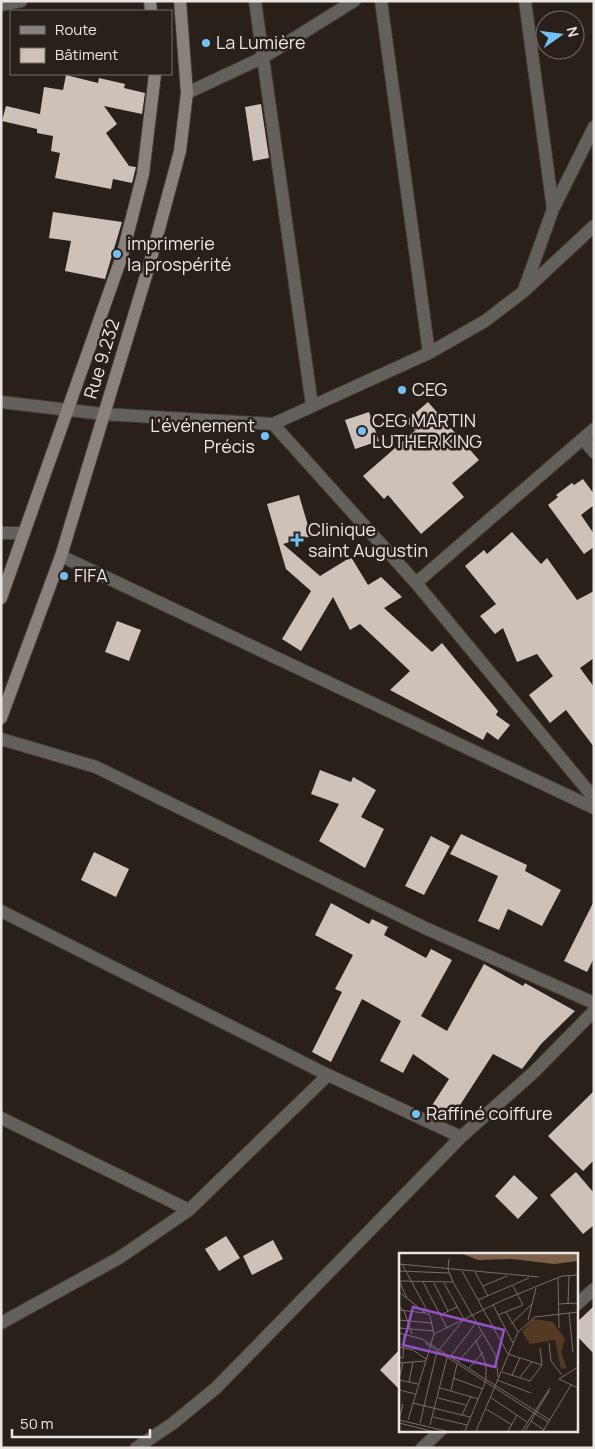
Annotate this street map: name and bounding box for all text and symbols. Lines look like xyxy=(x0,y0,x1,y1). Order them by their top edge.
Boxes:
legend xyxy=(10,10,172,75)
north arrow xyxy=(535,10,585,60)
text: Route xyxy=(55,19,97,40)
text: N xyxy=(563,25,584,39)
place label: La Lumière xyxy=(216,30,306,54)
marker: La Lumière xyxy=(200,37,212,49)
text: Bâtiment xyxy=(55,44,118,65)
place label: imprimerie la prospérité xyxy=(127,231,231,276)
marker: imprimerie la prospérité xyxy=(111,248,123,260)
street label: Rue 9.232 xyxy=(78,316,125,401)
place label: CEG xyxy=(412,377,448,401)
marker: CEG xyxy=(396,384,408,396)
place label: CEG MARTIN LUTHER KING xyxy=(372,408,482,453)
place label: L'événement Précis xyxy=(150,413,255,458)
marker: CEG MARTIN LUTHER KING xyxy=(356,425,368,437)
marker: L'événement Précis xyxy=(259,430,271,442)
place label: Clinique saint Augustin xyxy=(308,517,428,562)
marker: Clinique saint Augustin xyxy=(290,533,304,547)
place label: FIFA xyxy=(74,563,108,587)
marker: FIFA xyxy=(58,570,70,582)
place label: Raffiné coiffure xyxy=(426,1101,553,1125)
marker: Raffiné coiffure xyxy=(410,1108,422,1120)
inset map xyxy=(399,1253,578,1432)
scale bar xyxy=(12,1406,150,1438)
text: 50 m xyxy=(20,1413,54,1434)

